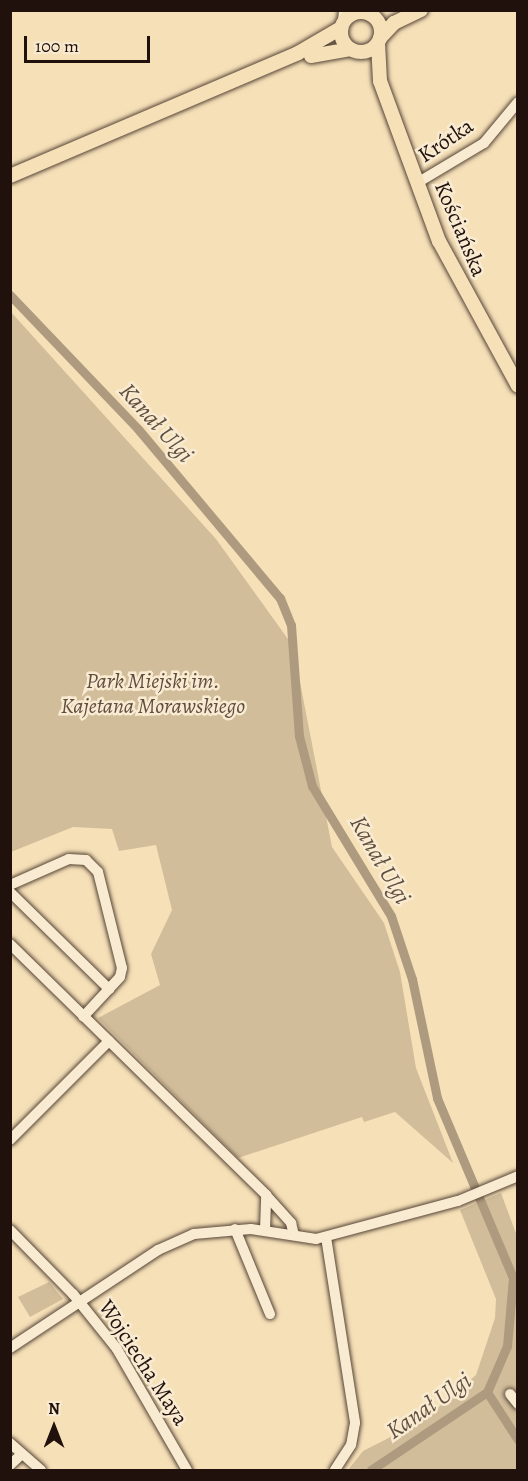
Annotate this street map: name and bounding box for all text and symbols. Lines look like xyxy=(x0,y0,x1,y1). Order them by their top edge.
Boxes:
scale bar xyxy=(27,24,153,62)
text: 100 m xyxy=(35,34,79,58)
street label: Krótka xyxy=(413,113,479,169)
street label: Kościańska xyxy=(428,177,492,281)
water label: Kanał Ulgi xyxy=(113,377,199,469)
park label: Park Miejski im. Kajetana Morawskiego xyxy=(61,668,245,720)
water label: Kanał Ulgi xyxy=(343,811,417,909)
street label: Wojciecha Maya xyxy=(93,1295,193,1431)
water label: Kanał Ulgi xyxy=(381,1366,477,1446)
north arrow xyxy=(24,1397,84,1457)
text: N xyxy=(48,1398,60,1420)

